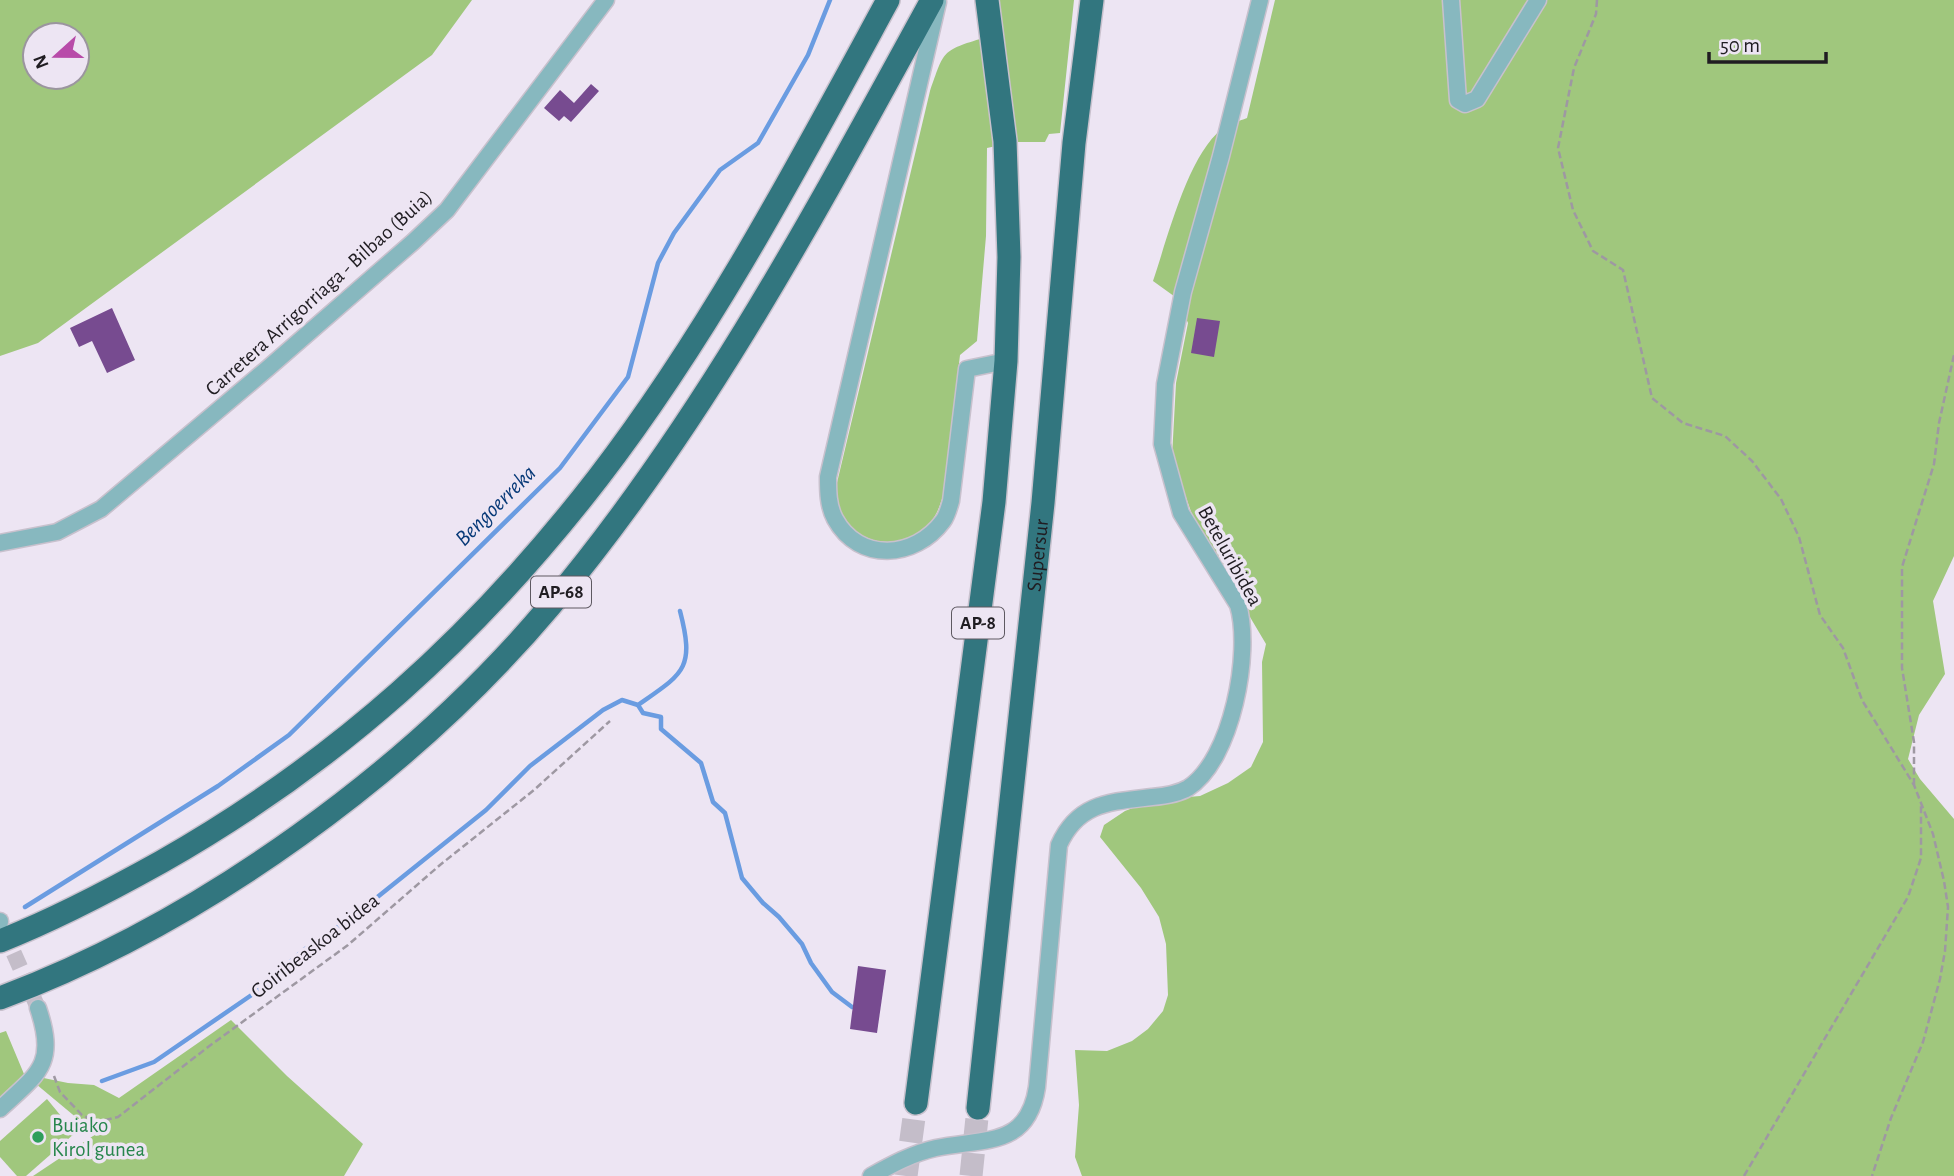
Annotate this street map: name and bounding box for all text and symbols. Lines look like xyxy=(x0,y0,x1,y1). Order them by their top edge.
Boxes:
north arrow xyxy=(21,21,91,91)
scale bar xyxy=(1709,21,1826,65)
text: 50 m xyxy=(1720,35,1760,56)
text: N xyxy=(30,52,53,71)
street label: Carretera Arrigorriaga - Bilbao (Buia) xyxy=(202,186,436,400)
water label: Bengoerreka xyxy=(451,461,541,551)
street label: Beteluribidea xyxy=(1194,503,1266,610)
street label: Supersur xyxy=(1023,518,1052,593)
road number: AP-68 xyxy=(531,576,591,608)
road number: AP-8 xyxy=(952,608,1004,638)
street label: Goiribeaskoa bidea xyxy=(247,889,383,1002)
place label: Buiako Kirol gunea xyxy=(52,1115,146,1160)
marker: Buiako Kirol gunea xyxy=(30,1129,46,1145)

